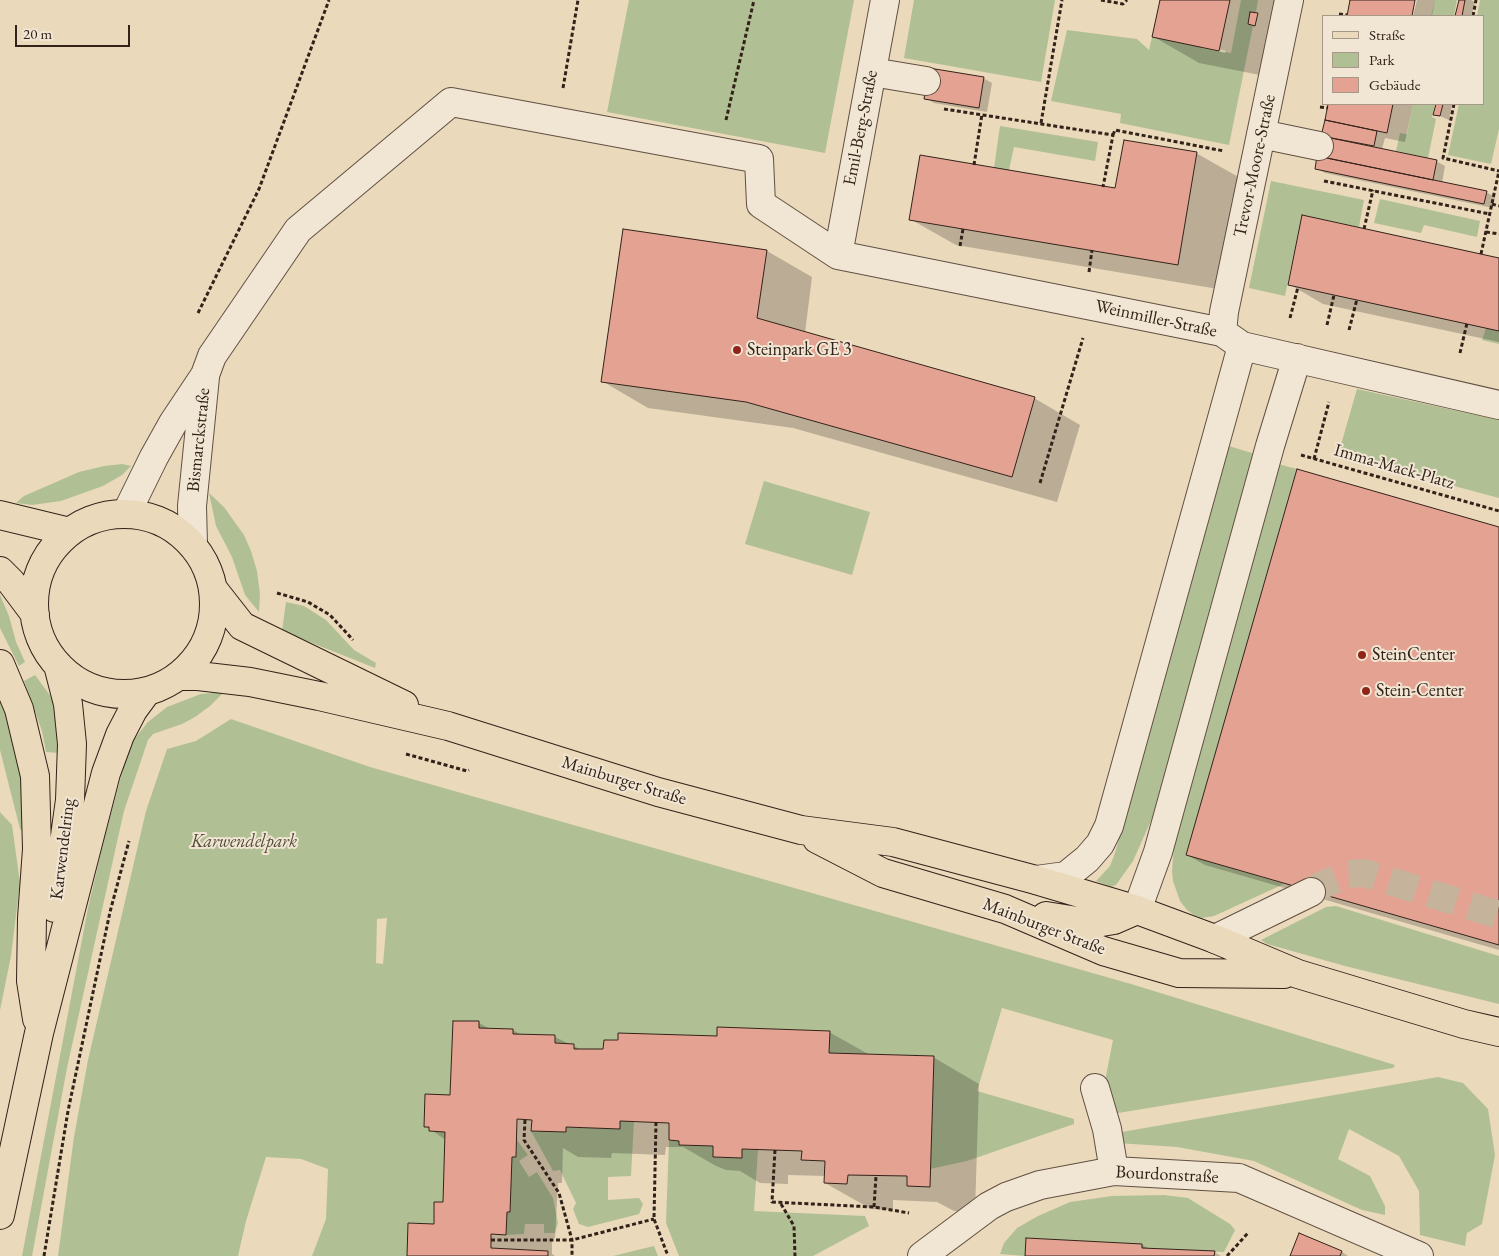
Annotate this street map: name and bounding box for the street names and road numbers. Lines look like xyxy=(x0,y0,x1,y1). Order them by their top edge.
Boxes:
street label: Emil-Berg-Straße xyxy=(839,68,883,188)
street label: Trevor-Moore-Straße xyxy=(1229,93,1281,239)
street label: Weinmiller-Straße xyxy=(1093,296,1219,342)
street label: Bismarckstraße xyxy=(183,387,215,493)
street label: Imma-Mack-Platz xyxy=(1331,440,1457,494)
street label: Mainburger Straße xyxy=(559,752,689,810)
street label: Karwendelring xyxy=(46,797,80,901)
street label: Mainburger Straße xyxy=(980,894,1108,960)
street label: Bourdonstraße xyxy=(1115,1162,1219,1188)

